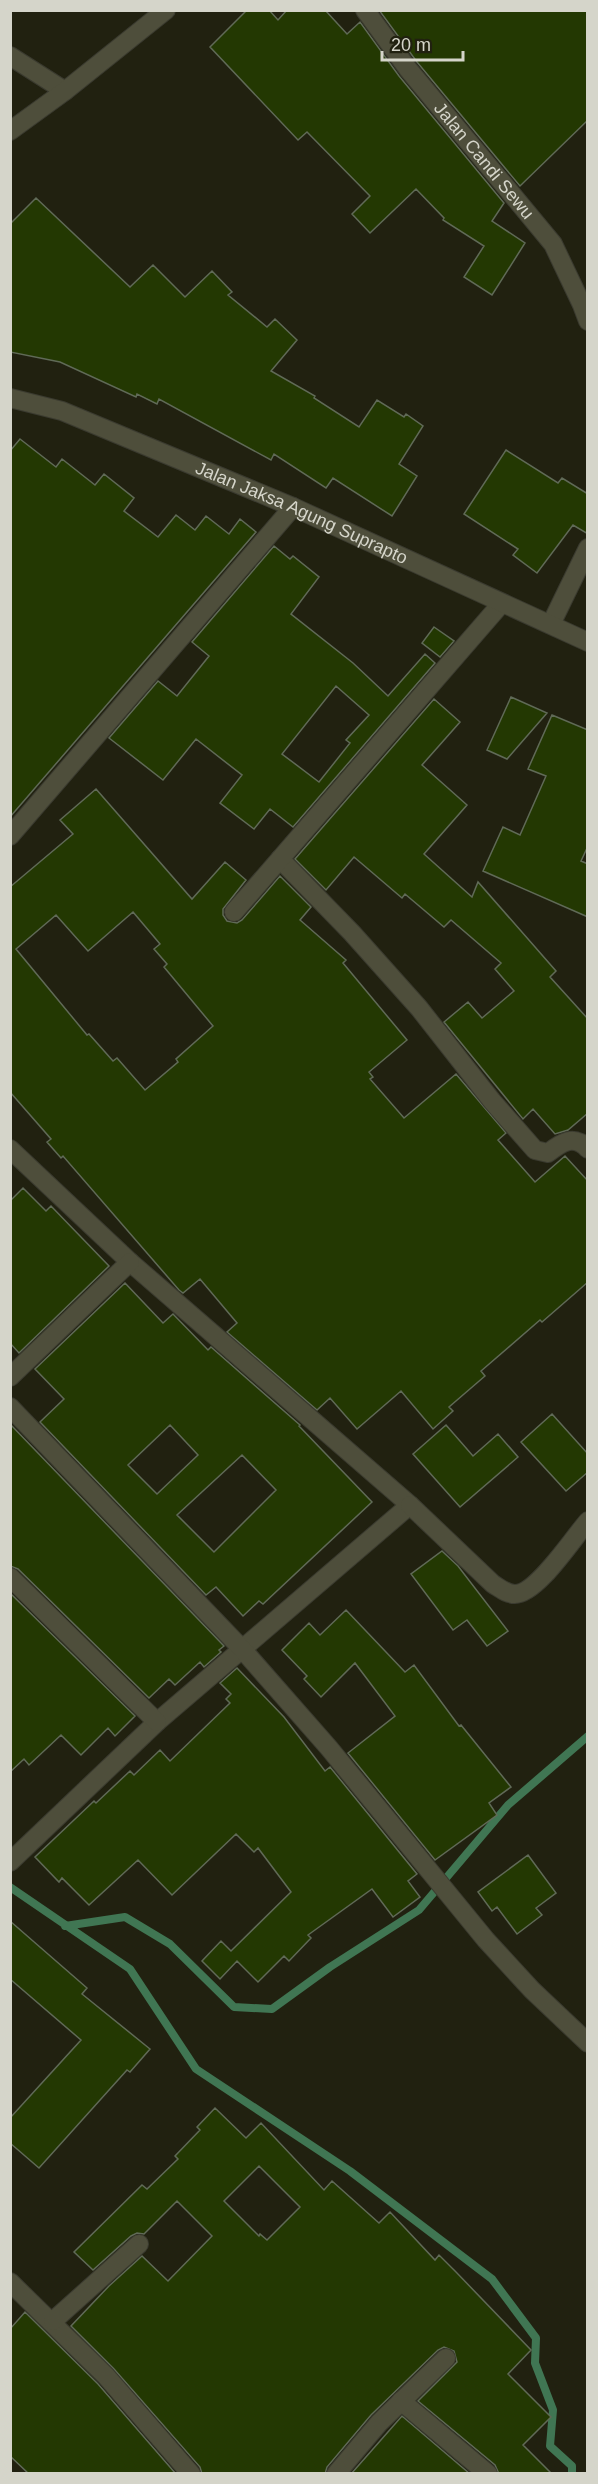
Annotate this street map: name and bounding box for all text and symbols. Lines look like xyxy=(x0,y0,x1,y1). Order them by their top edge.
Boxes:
scale bar xyxy=(382,24,463,62)
text: 20 m xyxy=(391,35,431,55)
street label: Jalan Candi Sewu xyxy=(430,98,538,223)
street label: Jalan Jaksa Agung Suprapto xyxy=(193,458,411,568)

